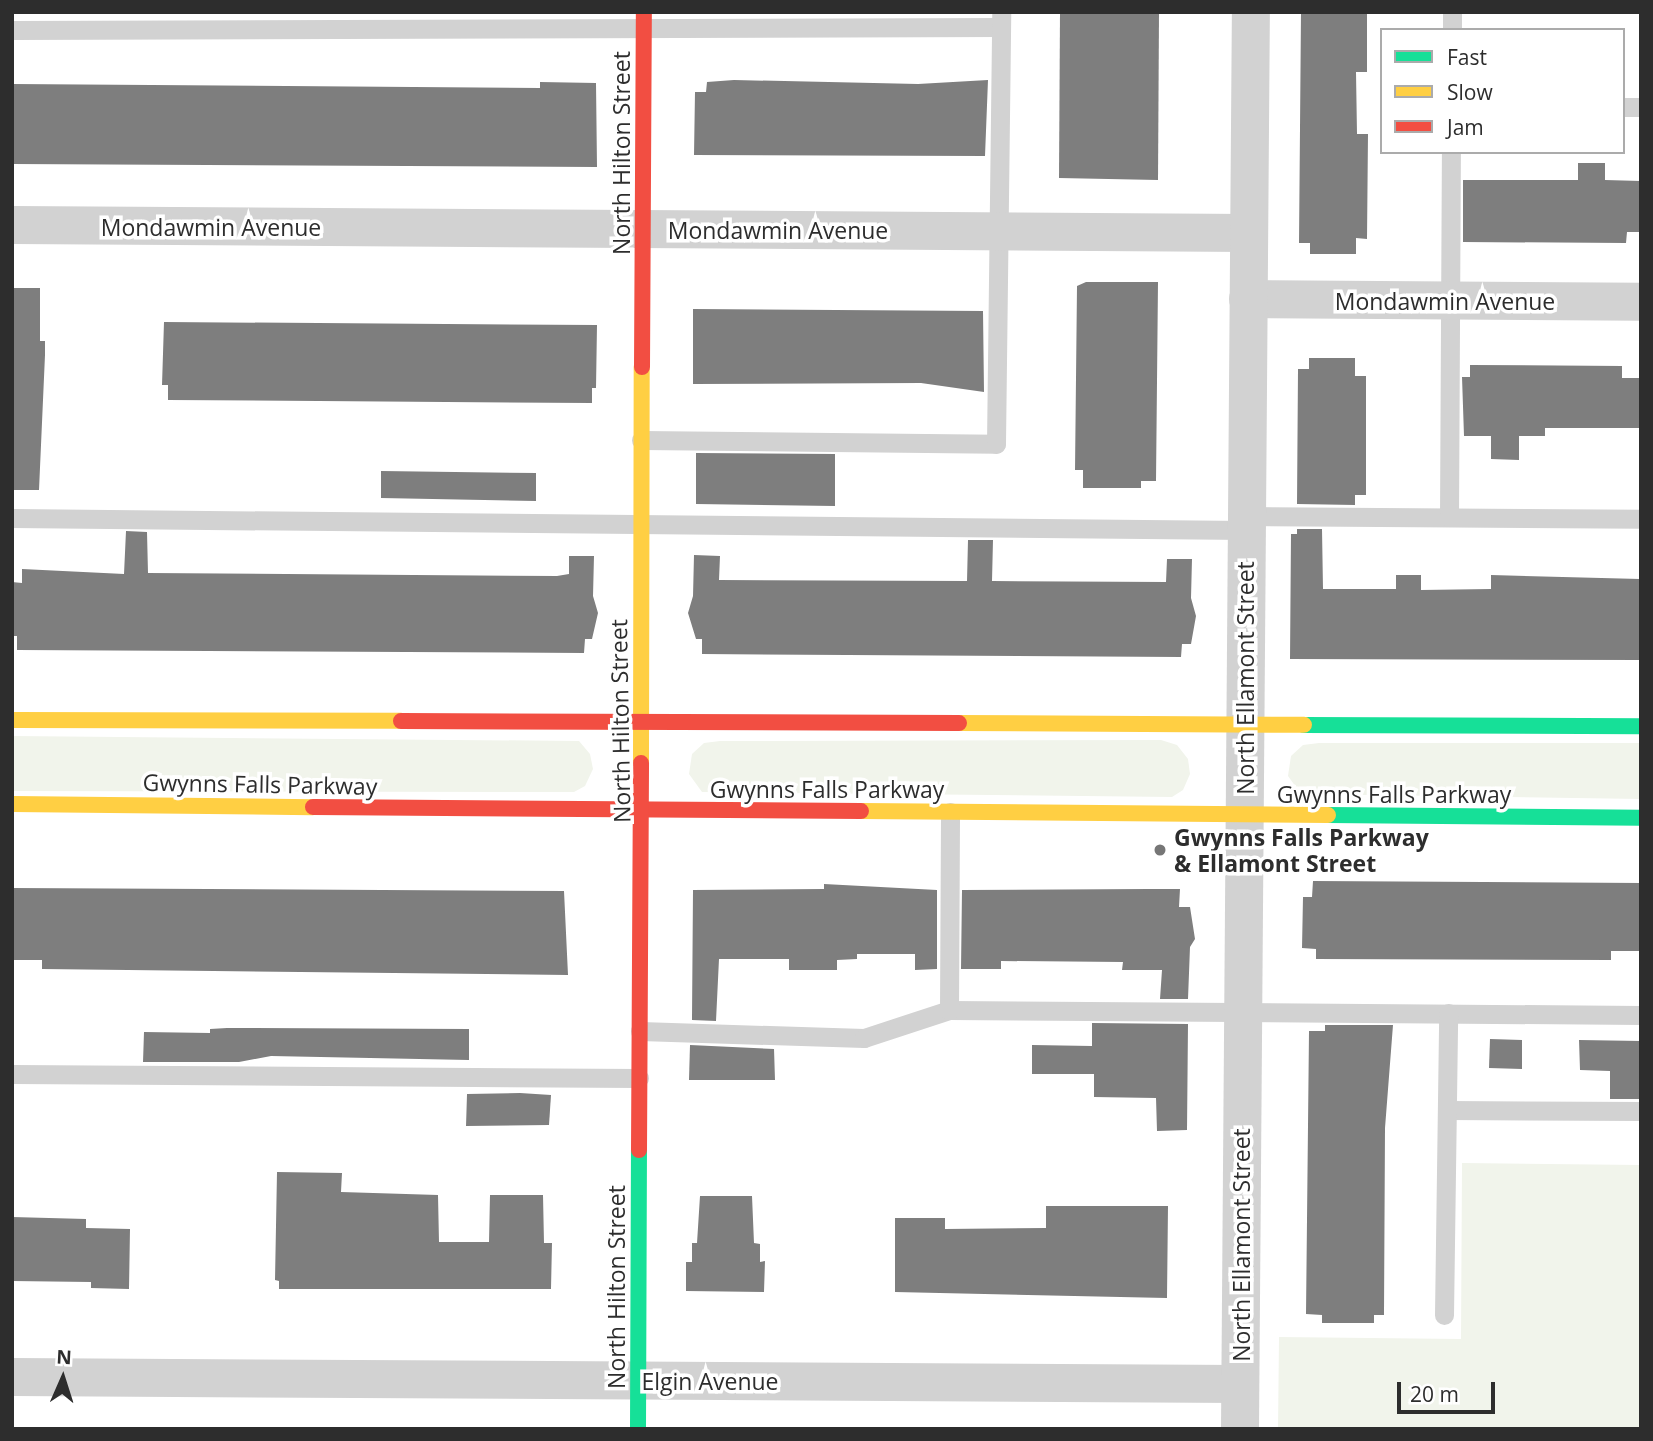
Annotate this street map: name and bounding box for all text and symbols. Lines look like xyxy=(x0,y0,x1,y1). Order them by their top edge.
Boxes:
legend xyxy=(1380,28,1625,154)
text: Fast xyxy=(1447,43,1487,71)
street label: North Hilton Street xyxy=(607,51,635,255)
text: Slow xyxy=(1447,78,1493,106)
text: Jam xyxy=(1447,113,1484,141)
street label: Mondawmin Avenue xyxy=(101,213,321,241)
street label: Mondawmin Avenue xyxy=(668,216,888,244)
street label: Mondawmin Avenue xyxy=(1335,287,1555,315)
street label: North Ellamont Street xyxy=(1231,561,1259,795)
street label: North Hilton Street xyxy=(604,619,636,823)
street label: Gwynns Falls Parkway xyxy=(142,768,378,800)
street label: Gwynns Falls Parkway xyxy=(710,775,944,803)
street label: Gwynns Falls Parkway xyxy=(1277,780,1511,808)
place label: Gwynns Falls Parkway & Ellamont Street xyxy=(1174,823,1429,877)
marker: Gwynns Falls Parkway & Ellamont Street xyxy=(1152,842,1168,858)
street label: North Ellamont Street xyxy=(1227,1128,1255,1362)
street label: North Hilton Street xyxy=(602,1185,630,1389)
north arrow xyxy=(28,1343,98,1413)
text: N xyxy=(56,1344,72,1370)
street label: Elgin Avenue xyxy=(641,1367,779,1395)
scale bar xyxy=(1401,1368,1499,1412)
text: 20 m xyxy=(1410,1380,1459,1408)

